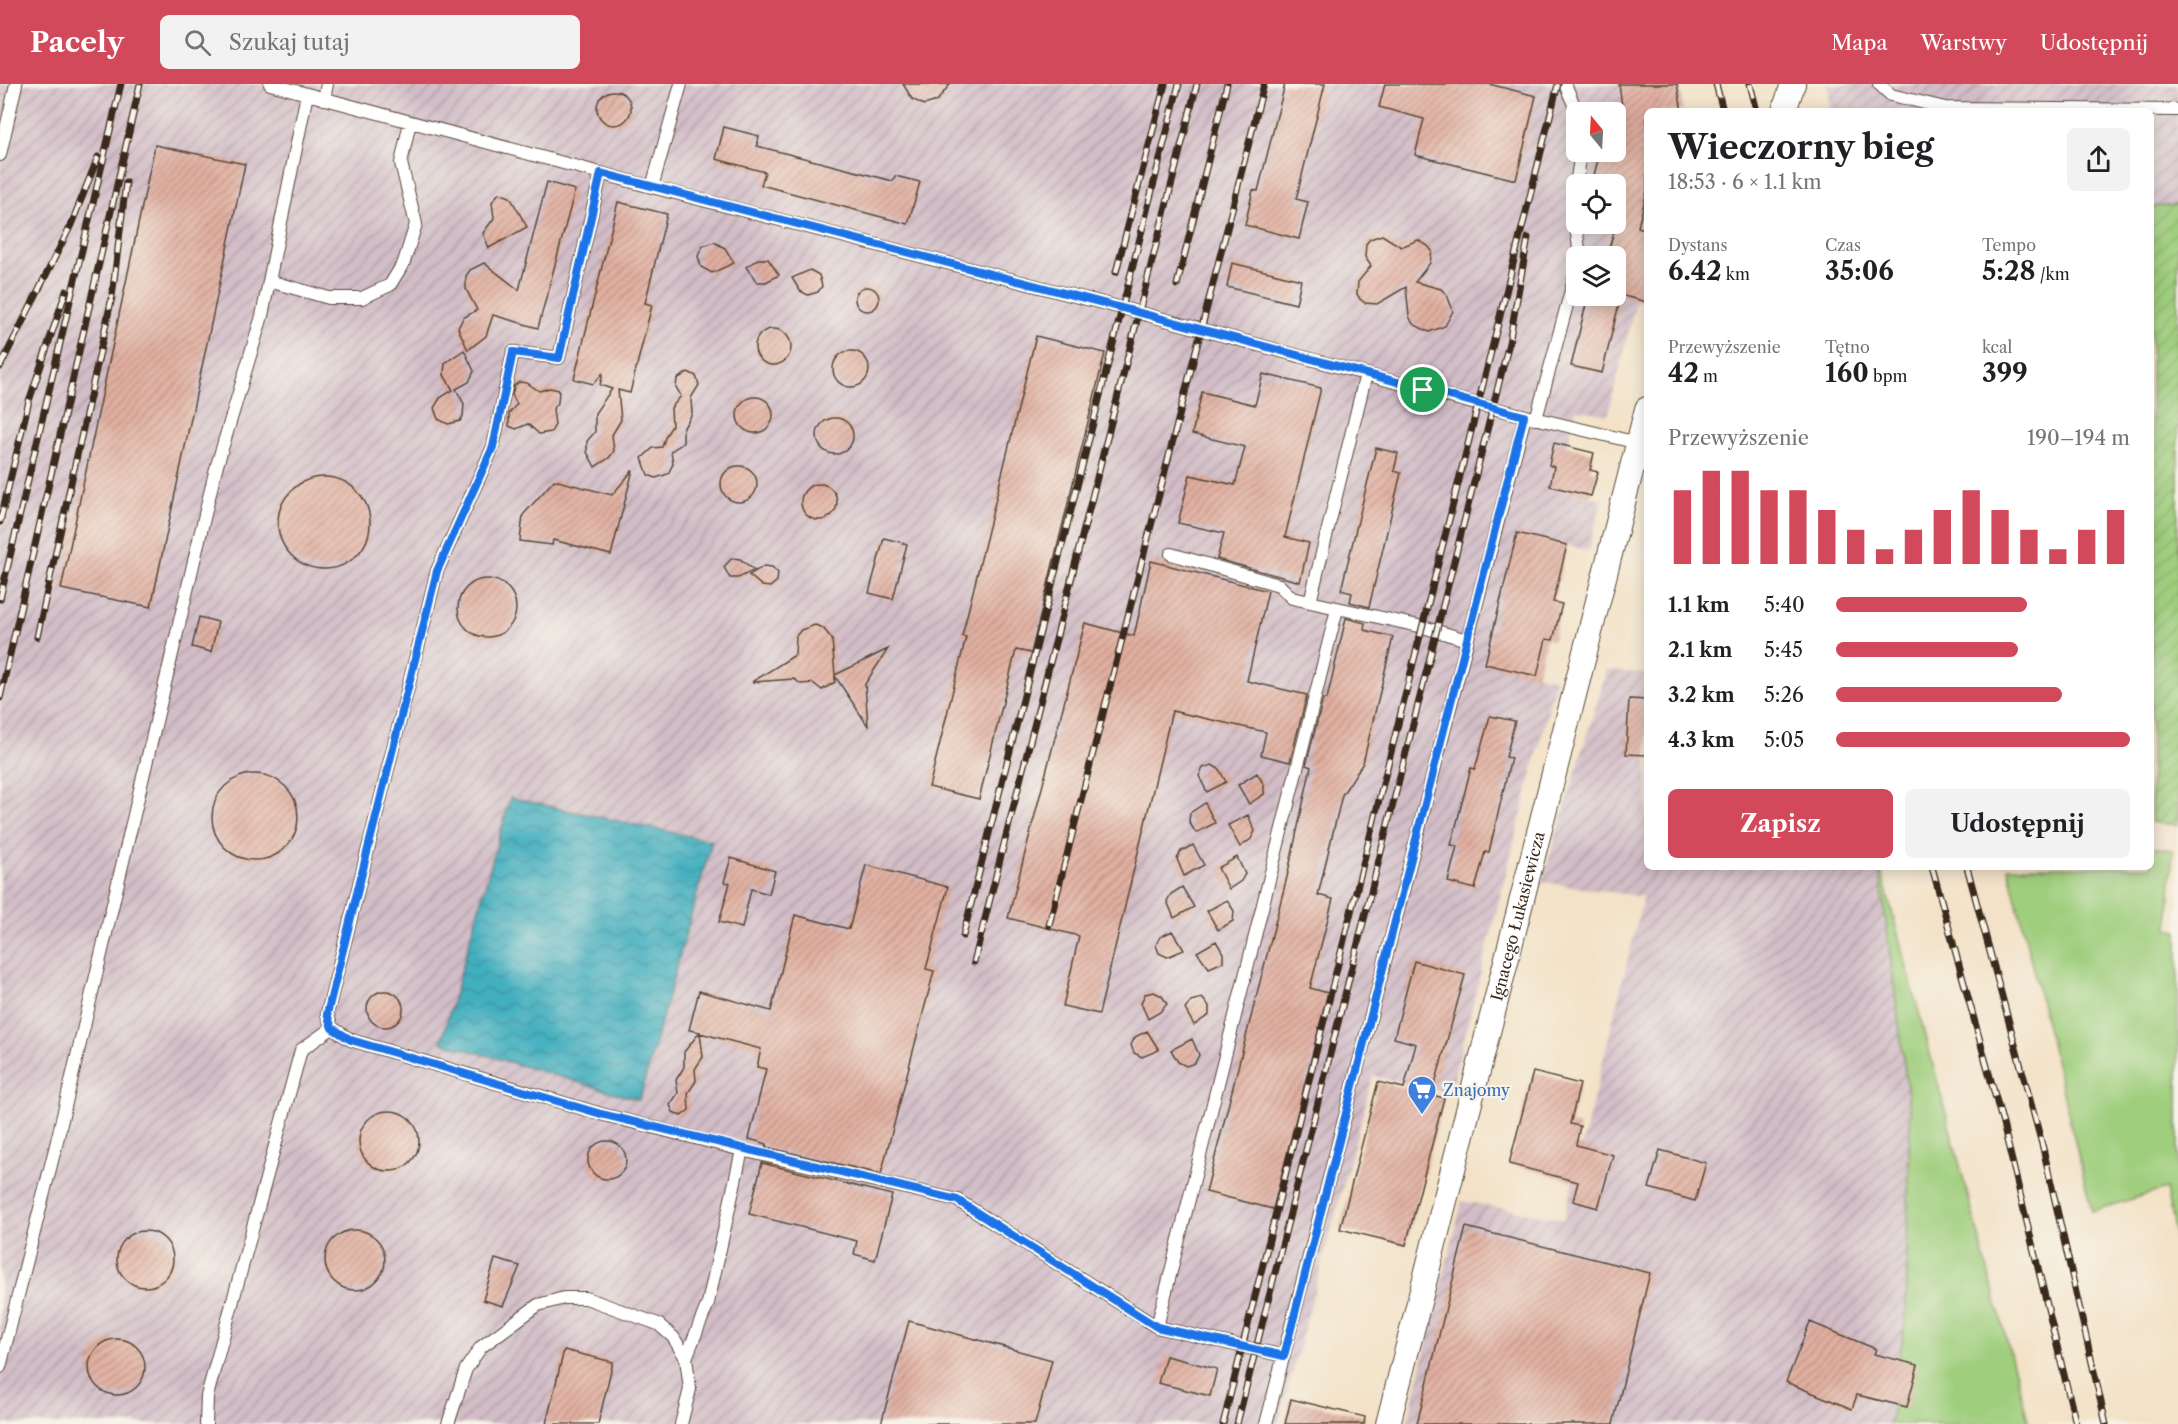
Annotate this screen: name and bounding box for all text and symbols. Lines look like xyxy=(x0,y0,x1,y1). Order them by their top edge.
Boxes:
search box xyxy=(160,15,580,69)
text: Pacely xyxy=(30,25,124,59)
icon: search xyxy=(181,26,214,59)
text: Szukaj tutaj xyxy=(229,29,350,56)
text: Mapa xyxy=(1831,30,1887,55)
text: Warstwy xyxy=(1920,30,2007,55)
text: Udostępnij xyxy=(2040,30,2148,55)
north arrow xyxy=(1566,102,1626,162)
map controls xyxy=(1566,102,1626,306)
text: Wieczorny bieg xyxy=(1668,127,1934,168)
button: share xyxy=(2067,128,2130,191)
text: 18:53 · 6 × 1.1 km xyxy=(1668,170,1822,194)
button: locate xyxy=(1566,174,1626,234)
text: Dystans xyxy=(1668,235,1728,255)
text: Czas xyxy=(1825,235,1861,255)
text: Tempo xyxy=(1982,235,2036,255)
button: layers xyxy=(1566,246,1626,306)
text: 6.42 xyxy=(1668,255,1722,287)
text: 35:06 xyxy=(1825,255,1894,287)
text: 5:28 xyxy=(1982,255,2035,287)
text: km xyxy=(1722,264,1750,284)
text: /km xyxy=(2035,264,2070,284)
text: Przewyższenie xyxy=(1668,337,1781,357)
text: Tętno xyxy=(1825,337,1870,357)
text: kcal xyxy=(1982,337,2012,357)
text: 42 xyxy=(1668,357,1699,389)
text: 160 xyxy=(1825,357,1869,389)
text: 399 xyxy=(1982,357,2028,389)
pin xyxy=(1397,364,1448,415)
text: m xyxy=(1699,366,1718,386)
text: bpm xyxy=(1869,366,1908,386)
icon: arrive xyxy=(1406,373,1439,406)
text: Przewyższenie xyxy=(1668,426,1809,450)
text: 190–194 m xyxy=(2027,426,2130,450)
text: 1.1 km xyxy=(1668,593,1730,617)
text: 5:40 xyxy=(1764,593,1805,617)
text: 2.1 km xyxy=(1668,638,1732,662)
text: 5:45 xyxy=(1764,638,1803,662)
text: 3.2 km xyxy=(1668,683,1735,707)
text: 5:26 xyxy=(1764,683,1804,707)
text: 4.3 km xyxy=(1668,728,1735,752)
text: 5:05 xyxy=(1764,728,1804,752)
button: Zapisz xyxy=(1668,789,1893,858)
button: Udostępnij xyxy=(1905,789,2130,858)
street label: Ignacego Łukasiewicza xyxy=(1486,829,1549,1003)
supermarket icon: Znajomy xyxy=(1406,1074,1438,1116)
place label: Znajomy xyxy=(1443,1080,1511,1100)

